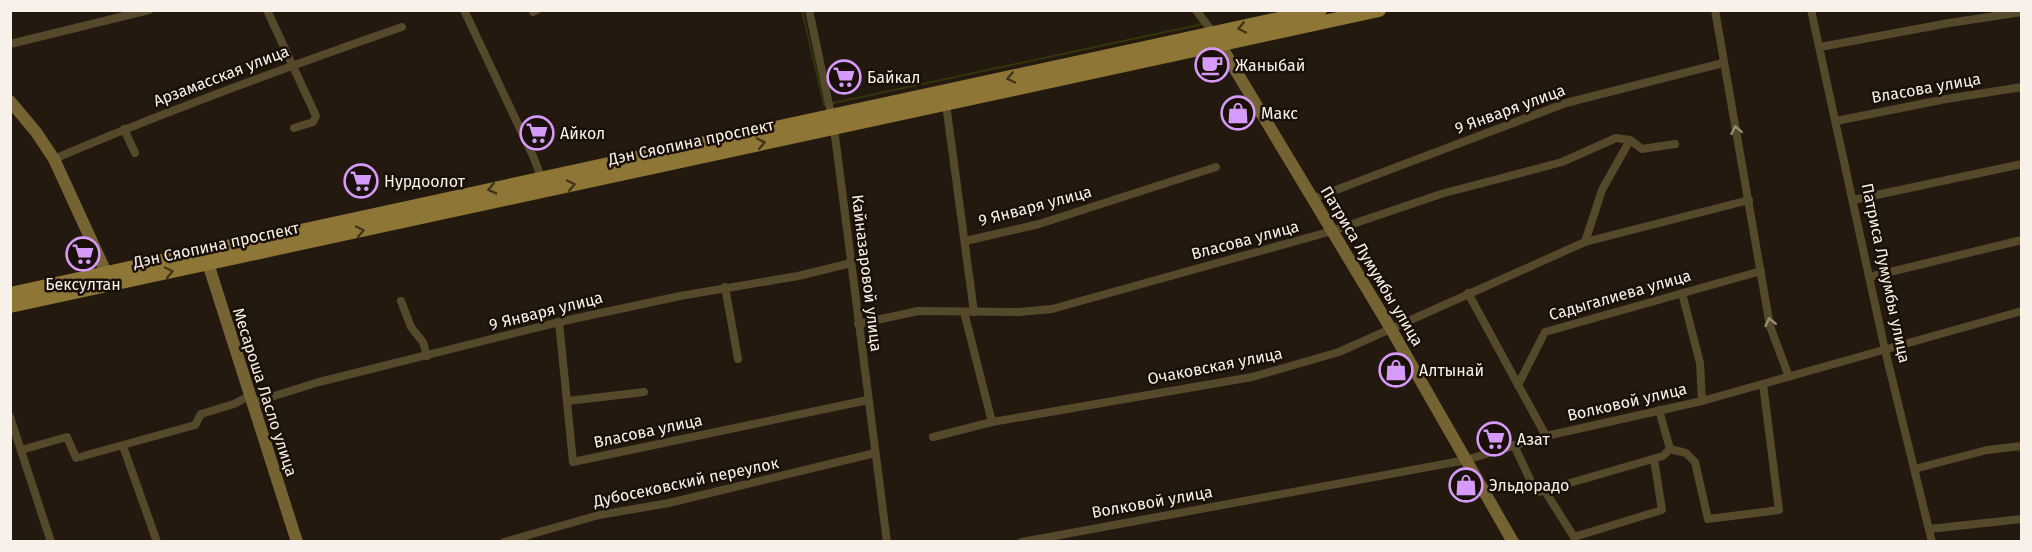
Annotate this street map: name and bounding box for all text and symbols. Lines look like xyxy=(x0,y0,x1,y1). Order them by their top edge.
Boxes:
one-way arrow xyxy=(1238,20,1248,33)
street label: Арзамасская улица xyxy=(151,41,291,111)
cafe icon: Жаныбай xyxy=(1194,47,1230,83)
place label: Жаныбай xyxy=(1235,56,1305,75)
supermarket icon: Байкал xyxy=(826,59,862,95)
place label: Байкал xyxy=(867,68,921,87)
street label: Власова улица xyxy=(1870,69,1982,107)
one-way arrow xyxy=(1006,71,1016,84)
street label: 9 Января улица xyxy=(1452,80,1568,138)
shop icon: Макс xyxy=(1220,95,1256,131)
place label: Макс xyxy=(1261,104,1298,123)
supermarket icon: Айкол xyxy=(519,115,555,151)
street label: Дэн Сяопина проспект xyxy=(605,115,776,169)
place label: Айкол xyxy=(560,124,605,143)
one-way arrow xyxy=(1730,125,1743,135)
one-way arrow xyxy=(756,138,766,151)
supermarket icon: Нурдоолот xyxy=(343,163,379,199)
place label: Нурдоолот xyxy=(384,172,466,191)
one-way arrow xyxy=(566,179,576,192)
street label: Патриса Лумумбы улица xyxy=(1858,181,1914,365)
one-way arrow xyxy=(487,182,497,195)
street label: 9 Января улица xyxy=(976,182,1094,230)
street label: Патриса Лумумбы улица xyxy=(1317,183,1427,349)
street label: Кайназаровой улица xyxy=(848,193,886,353)
street label: Власова улица xyxy=(1189,216,1301,264)
street label: Дэн Сяопина проспект xyxy=(130,218,301,272)
one-way arrow xyxy=(355,225,365,238)
supermarket icon: Бексултан xyxy=(65,236,101,272)
street label: Садыгалиева улица xyxy=(1547,266,1693,324)
one-way arrow xyxy=(164,267,174,280)
place label: Бексултан xyxy=(45,275,121,294)
street label: 9 Января улица xyxy=(487,288,605,334)
street label: Месароша Ласло улица xyxy=(229,305,301,479)
one-way arrow xyxy=(1764,317,1777,327)
street label: Очаковская улица xyxy=(1146,344,1284,388)
shop icon: Алтынай xyxy=(1378,352,1414,388)
place label: Алтынай xyxy=(1419,361,1484,380)
street label: Волковой улица xyxy=(1565,379,1689,425)
street label: Власова улица xyxy=(592,410,704,452)
supermarket icon: Азат xyxy=(1476,421,1512,457)
place label: Азат xyxy=(1517,430,1550,449)
street label: Дубосековский переулок xyxy=(591,453,781,511)
shop icon: Эльдорадо xyxy=(1448,467,1484,503)
place label: Эльдорадо xyxy=(1489,476,1569,495)
street label: Волковой улица xyxy=(1090,482,1214,522)

